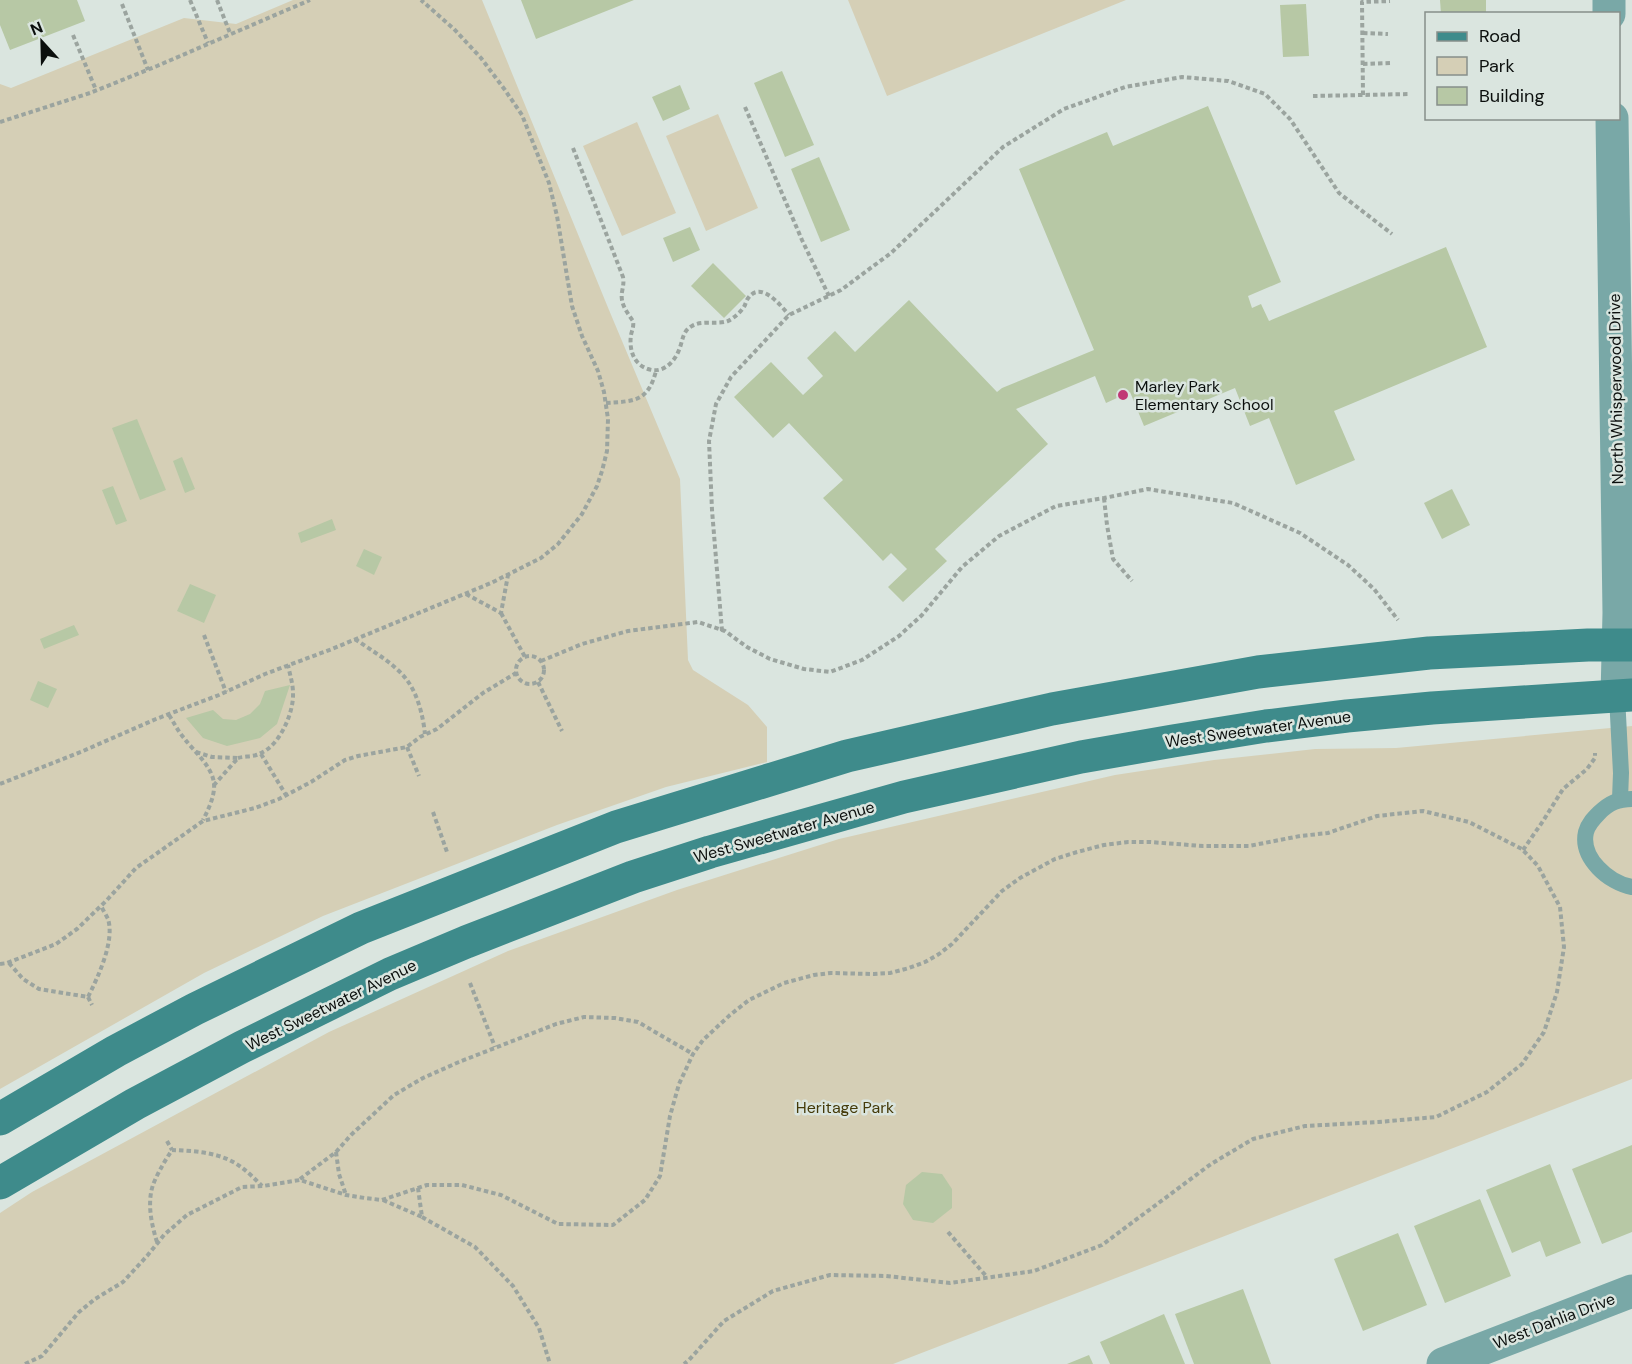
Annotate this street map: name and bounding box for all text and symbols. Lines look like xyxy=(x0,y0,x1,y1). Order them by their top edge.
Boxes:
north arrow xyxy=(12,12,72,72)
legend xyxy=(1425,12,1620,120)
text: N xyxy=(27,17,46,40)
text: Road xyxy=(1479,24,1521,48)
text: Park xyxy=(1479,54,1515,78)
text: Building xyxy=(1479,84,1544,108)
street label: North Whisperwood Drive xyxy=(1604,293,1628,485)
place label: Marley Park Elementary School xyxy=(1135,376,1273,415)
marker: Marley Park Elementary School xyxy=(1116,388,1130,402)
street label: West Sweetwater Avenue xyxy=(1164,706,1352,752)
street label: West Sweetwater Avenue xyxy=(691,796,877,868)
street label: West Sweetwater Avenue xyxy=(242,954,420,1056)
park label: Heritage Park xyxy=(796,1097,894,1118)
street label: West Dahlia Drive xyxy=(1490,1288,1618,1354)

